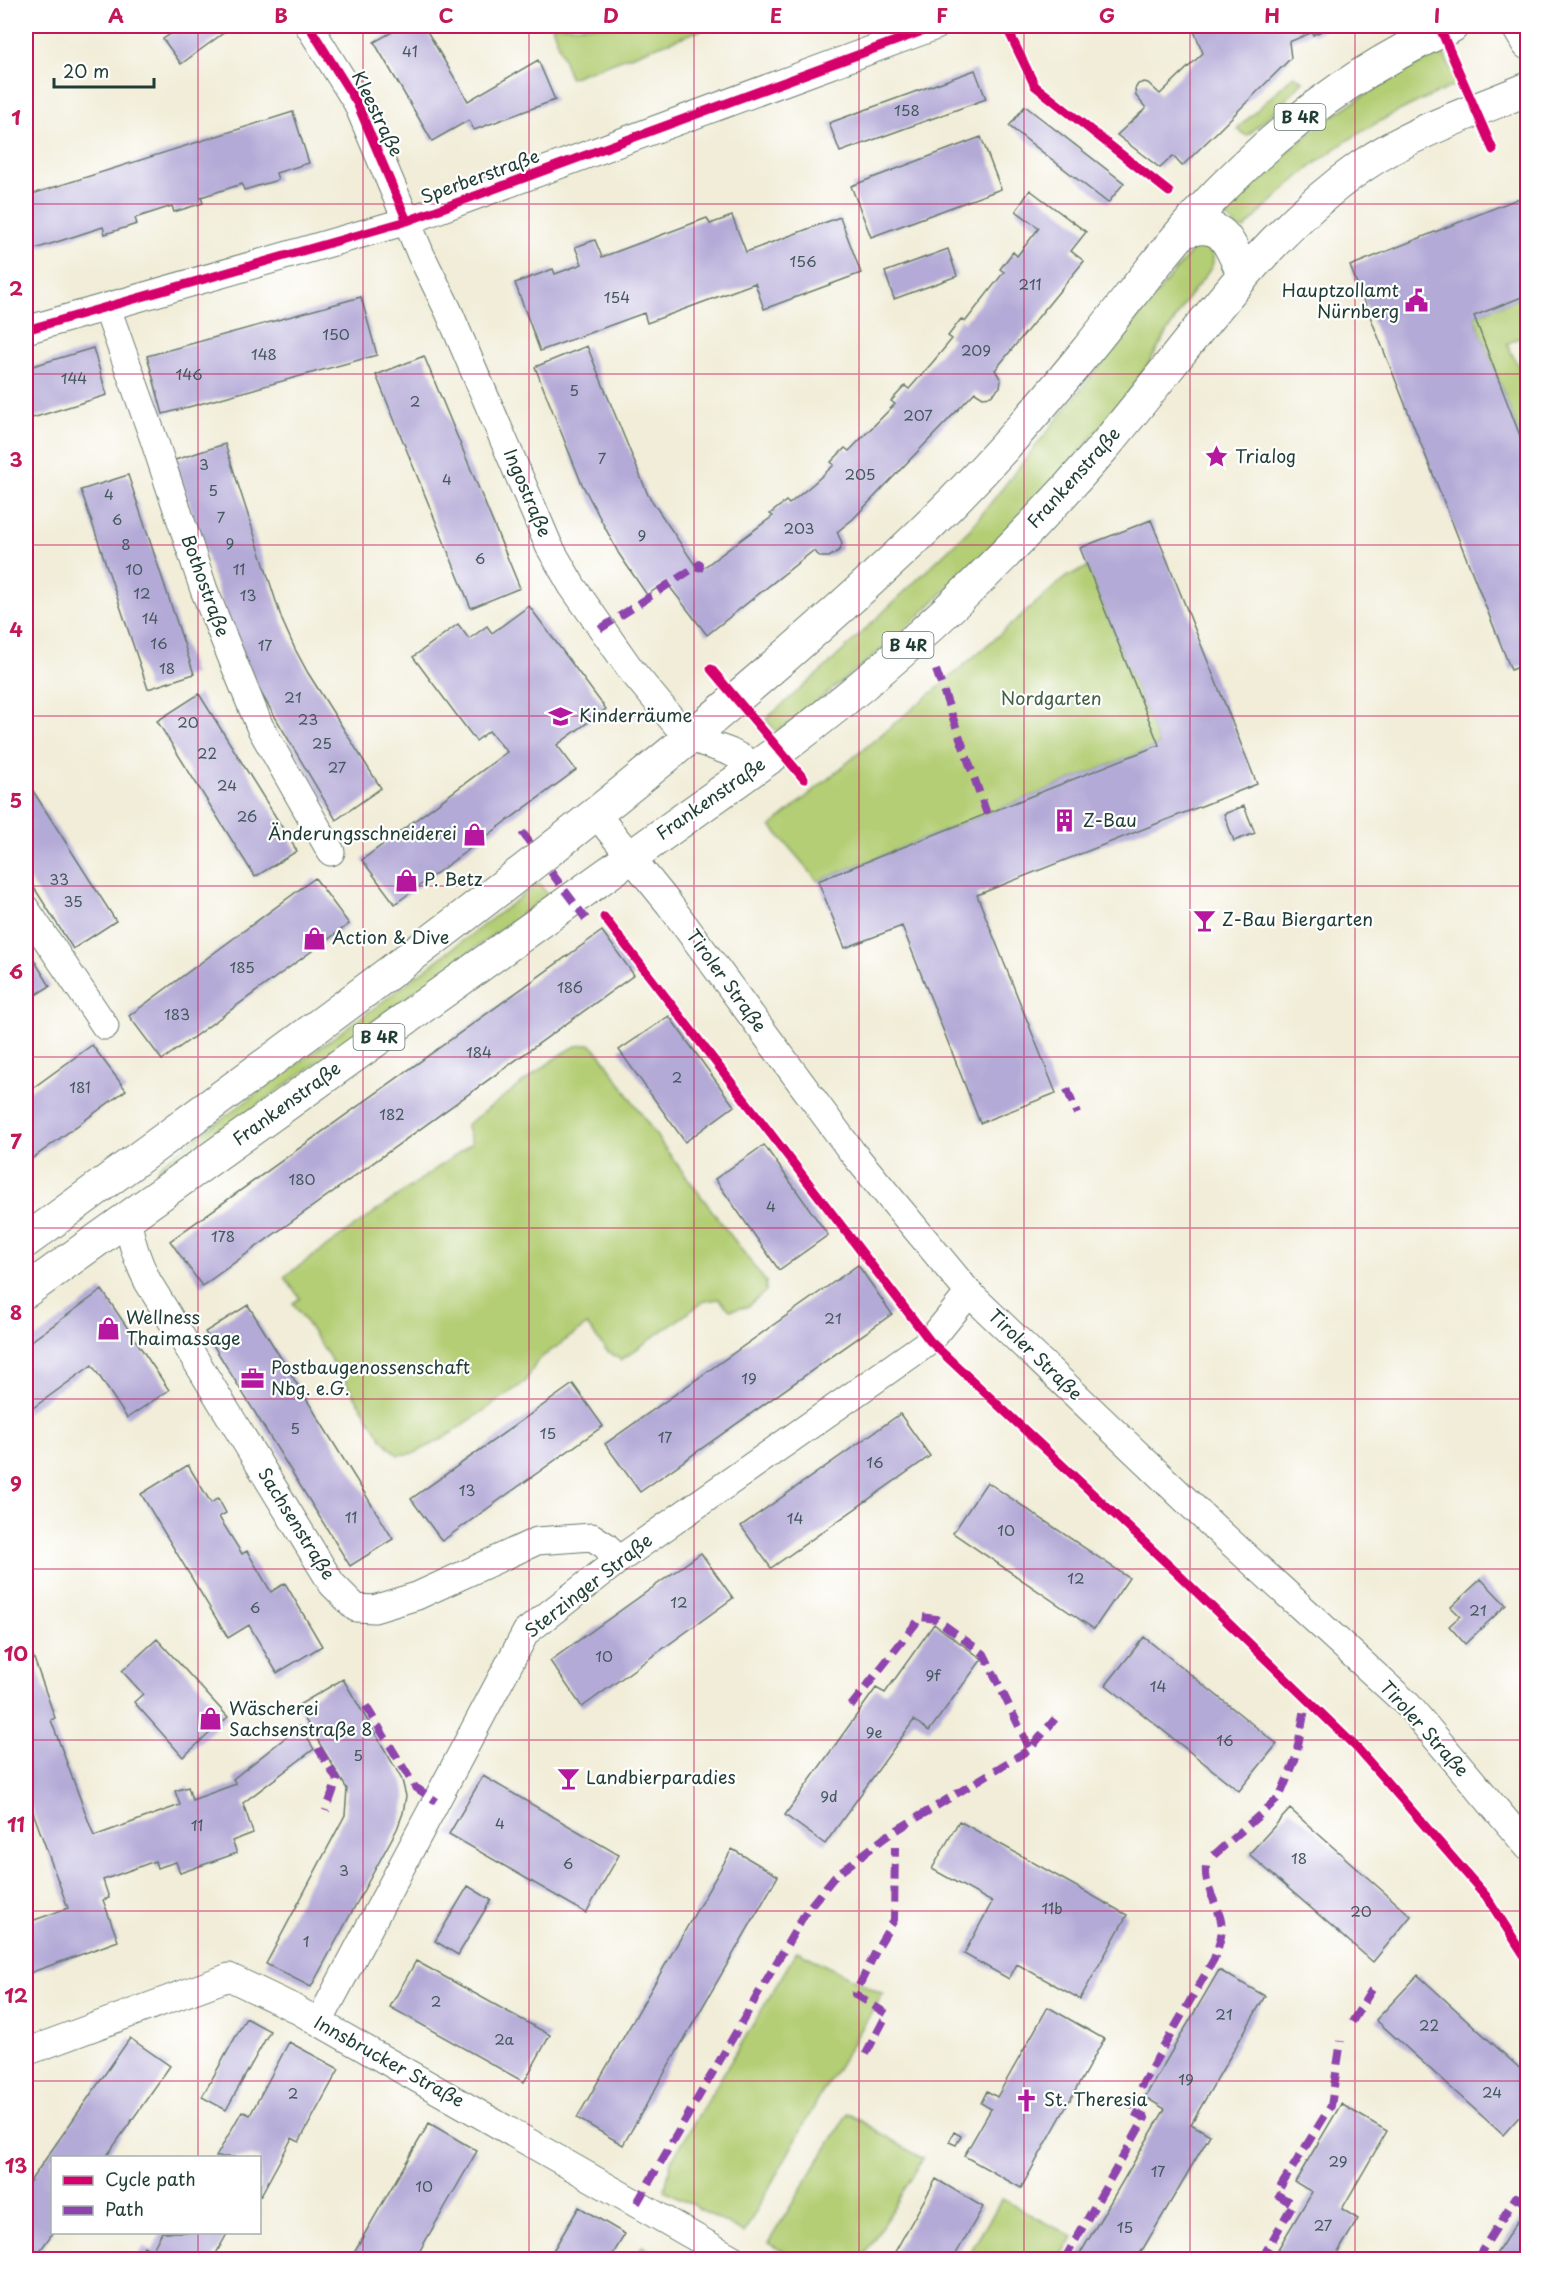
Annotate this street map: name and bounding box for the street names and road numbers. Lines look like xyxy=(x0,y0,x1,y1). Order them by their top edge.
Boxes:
street label: Kleestraße xyxy=(346,66,411,161)
road number: B 4R xyxy=(1274,104,1326,130)
street label: Sperberstraße xyxy=(416,142,543,210)
street label: Frankenstraße xyxy=(1020,420,1126,534)
street label: Ingostraße xyxy=(498,444,559,541)
street label: Bothostraße xyxy=(175,531,237,640)
road number: B 4R xyxy=(882,632,934,658)
street label: Frankenstraße xyxy=(650,750,770,846)
street label: Tiroler Straße xyxy=(681,923,774,1037)
road number: B 4R xyxy=(354,1024,404,1050)
street label: Frankenstraße xyxy=(226,1054,346,1151)
street label: Tiroler Straße xyxy=(983,1302,1089,1406)
street label: Sachsenstraße xyxy=(252,1462,343,1584)
street label: Sterzinger Straße xyxy=(519,1526,658,1643)
street label: Tiroler Straße xyxy=(1374,1674,1476,1782)
street label: Innsbrucker Straße xyxy=(310,2008,470,2113)

